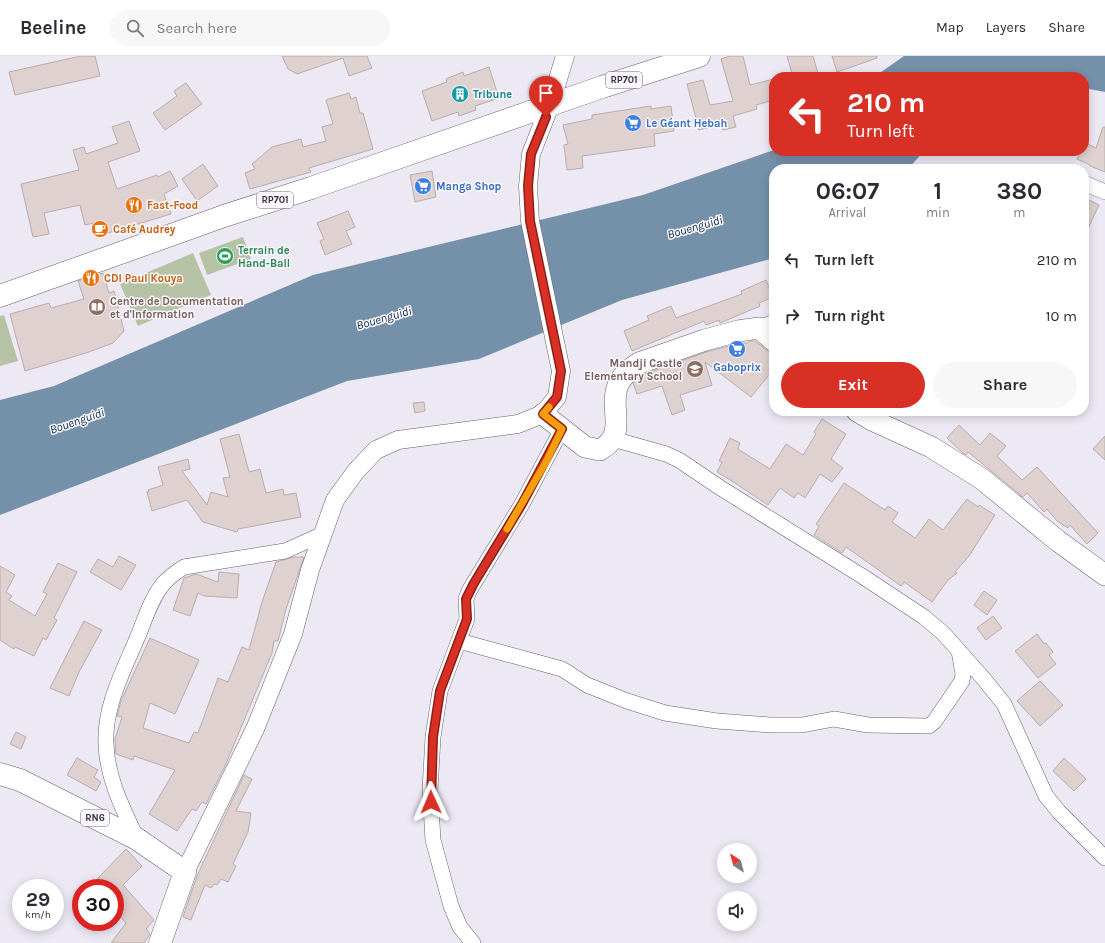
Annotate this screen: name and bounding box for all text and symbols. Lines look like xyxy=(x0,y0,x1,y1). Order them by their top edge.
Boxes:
search box xyxy=(110,10,390,46)
text: Beeline xyxy=(20,17,86,39)
icon: search xyxy=(124,17,146,39)
text: Search here xyxy=(156,19,237,37)
text: Map xyxy=(936,19,964,36)
text: Layers xyxy=(986,19,1026,36)
text: Share xyxy=(1048,19,1085,36)
road number: RP701 xyxy=(606,72,642,88)
pin xyxy=(529,76,563,117)
icon: arrive xyxy=(535,82,557,104)
building icon: Tribune xyxy=(450,84,470,104)
text: 210 m xyxy=(847,86,925,119)
place label: Tribune xyxy=(473,88,512,101)
icon: left xyxy=(781,88,833,140)
supermarket icon: Le Géant Hebah xyxy=(623,113,643,133)
place label: Le Géant Hebah xyxy=(646,117,727,130)
text: Turn left xyxy=(847,120,915,142)
supermarket icon: Manga Shop xyxy=(413,176,433,196)
text: 06:07 xyxy=(816,177,879,205)
text: 1 xyxy=(934,177,942,205)
text: 380 xyxy=(997,177,1042,205)
place label: Manga Shop xyxy=(436,180,502,193)
road number: RP701 xyxy=(257,192,293,208)
restaurant icon: Fast-Food xyxy=(124,195,144,215)
place label: Fast-Food xyxy=(147,199,198,212)
text: Arrival xyxy=(828,205,866,220)
text: min xyxy=(926,205,950,220)
text: m xyxy=(1013,205,1025,220)
water label: Bouenguidi xyxy=(666,212,724,242)
cafe icon: Café Audrey xyxy=(90,219,110,239)
place label: Café Audrey xyxy=(113,223,176,236)
place label: Terrain de Hand-Ball xyxy=(238,244,290,270)
sports icon: Terrain de Hand-Ball xyxy=(215,246,235,266)
icon: left xyxy=(781,249,803,271)
text: Turn left xyxy=(815,251,874,269)
text: 210 m xyxy=(1037,251,1077,269)
restaurant icon: CDI Paul Kouya xyxy=(81,268,101,288)
place label: CDI Paul Kouya xyxy=(104,272,183,285)
place label: Centre de Documentation et d'Information xyxy=(110,295,244,321)
library icon: Centre de Documentation et d'Information xyxy=(87,297,107,317)
water label: Bouenguidi xyxy=(355,303,413,333)
icon: right xyxy=(781,305,803,327)
text: Turn right xyxy=(815,307,885,325)
text: 10 m xyxy=(1046,307,1077,325)
supermarket icon: Gaboprix xyxy=(727,339,747,359)
place label: Mandji Castle Elementary School xyxy=(584,357,682,383)
school or university icon: Mandji Castle Elementary School xyxy=(685,359,705,379)
place label: Gaboprix xyxy=(713,361,761,374)
button: Exit xyxy=(781,362,925,408)
button: Share xyxy=(933,362,1077,408)
water label: Bouenguidi xyxy=(48,405,106,437)
position arrow xyxy=(410,781,452,823)
road number: RN6 xyxy=(81,810,109,826)
north arrow xyxy=(717,843,757,883)
map controls xyxy=(717,843,757,931)
speed limit sign: 30 xyxy=(72,879,124,931)
text: 29 xyxy=(26,888,50,911)
button: sound xyxy=(717,891,757,931)
text: km/h xyxy=(25,909,51,921)

